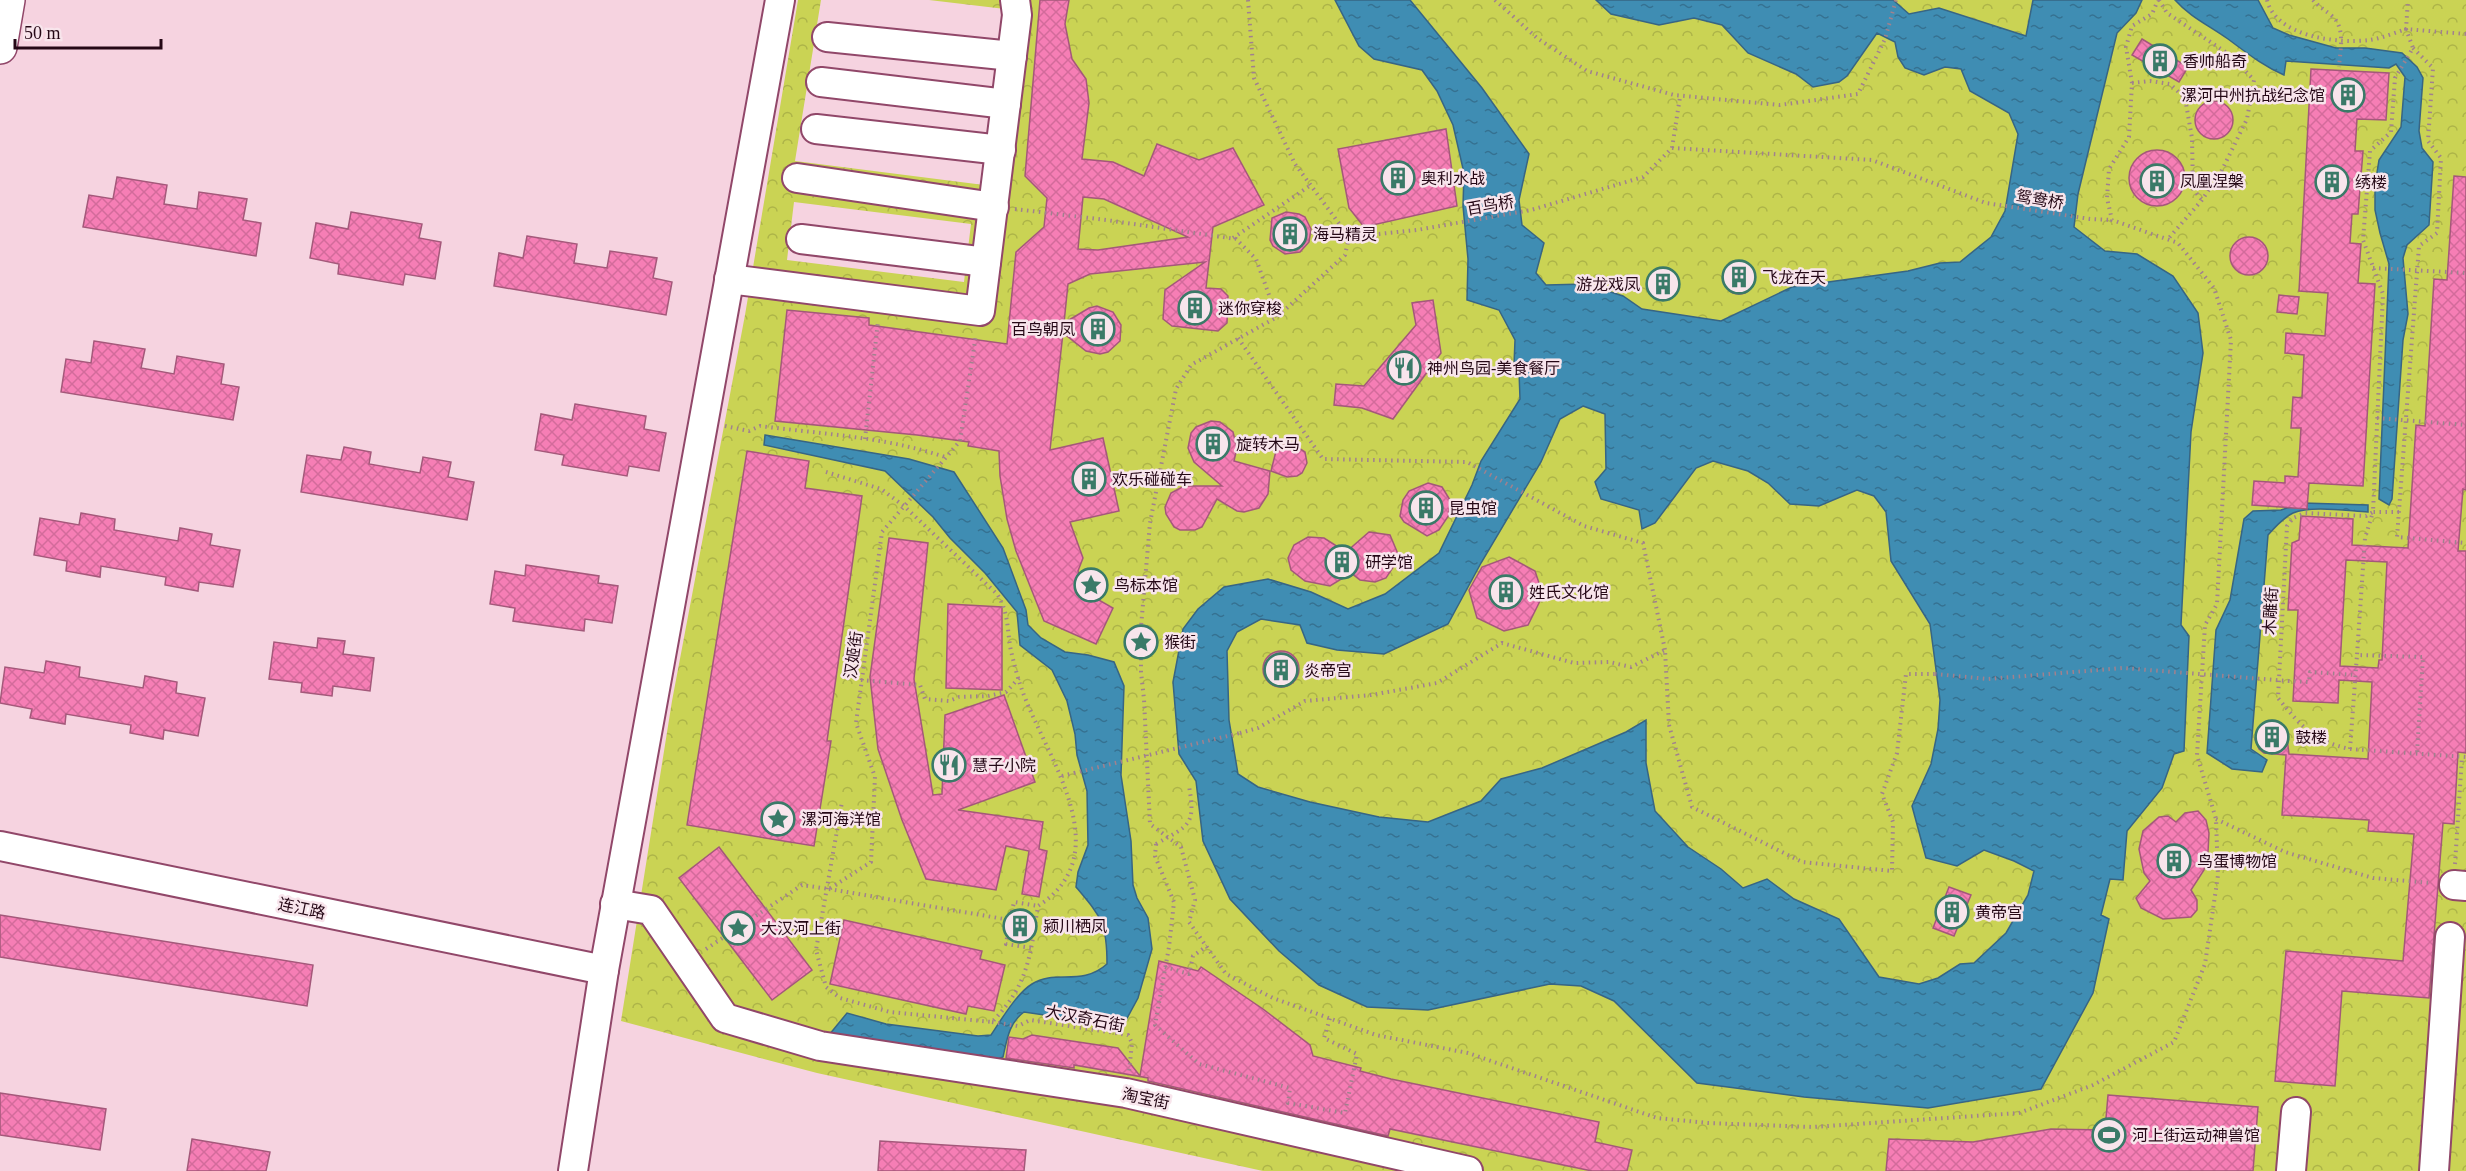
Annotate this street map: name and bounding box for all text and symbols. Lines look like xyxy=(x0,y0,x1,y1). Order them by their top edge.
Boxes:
scale bar xyxy=(15,12,160,50)
text: 50 m xyxy=(24,23,61,43)
building icon: 香帅船奇 xyxy=(2142,43,2178,79)
place label: 香帅船奇 xyxy=(2183,53,2247,70)
building icon: 漯河中州抗战纪念馆 xyxy=(2330,77,2366,113)
place label: 漯河中州抗战纪念馆 xyxy=(2181,87,2325,104)
building icon: 奥利水战 xyxy=(1380,160,1416,196)
building icon: 凤凰涅槃 xyxy=(2139,163,2175,199)
building icon: 绣楼 xyxy=(2314,164,2350,200)
place label: 奥利水战 xyxy=(1421,170,1485,187)
place label: 凤凰涅槃 xyxy=(2180,173,2244,190)
place label: 绣楼 xyxy=(2355,174,2387,191)
street label: 鸳鸯桥 xyxy=(2015,187,2065,212)
street label: 百鸟桥 xyxy=(1465,193,1515,218)
building icon: 海马精灵 xyxy=(1272,216,1308,252)
place label: 海马精灵 xyxy=(1313,226,1377,243)
building icon: 飞龙在天 xyxy=(1721,259,1757,295)
building icon: 游龙戏凤 xyxy=(1645,266,1681,302)
place label: 飞龙在天 xyxy=(1762,269,1826,286)
place label: 游龙戏凤 xyxy=(1576,276,1640,293)
building icon: 迷你穿梭 xyxy=(1177,290,1213,326)
place label: 迷你穿梭 xyxy=(1218,300,1282,317)
building icon: 百鸟朝凤 xyxy=(1080,311,1116,347)
place label: 百鸟朝凤 xyxy=(1011,321,1075,338)
restaurant icon: 神州鸟园-美食餐厅 xyxy=(1386,350,1422,386)
place label: 神州鸟园-美食餐厅 xyxy=(1427,360,1560,377)
building icon: 旋转木马 xyxy=(1195,426,1231,462)
place label: 旋转木马 xyxy=(1236,436,1300,453)
building icon: 欢乐碰碰车 xyxy=(1071,461,1107,497)
place label: 欢乐碰碰车 xyxy=(1112,471,1192,488)
building icon: 昆虫馆 xyxy=(1408,490,1444,526)
place label: 昆虫馆 xyxy=(1449,500,1497,517)
building icon: 研学馆 xyxy=(1324,544,1360,580)
place label: 研学馆 xyxy=(1365,554,1413,571)
place icon: 鸟标本馆 xyxy=(1073,567,1109,603)
building icon: 姓氏文化馆 xyxy=(1488,574,1524,610)
place label: 鸟标本馆 xyxy=(1114,577,1178,594)
place label: 姓氏文化馆 xyxy=(1529,584,1609,601)
street label: 木雕街 xyxy=(2261,587,2280,635)
place icon: 猴街 xyxy=(1123,624,1159,660)
street label: 汉姬街 xyxy=(842,630,865,680)
place label: 猴街 xyxy=(1164,634,1196,651)
building icon: 炎帝宫 xyxy=(1263,652,1299,688)
place label: 炎帝宫 xyxy=(1304,662,1352,679)
building icon: 鼓楼 xyxy=(2254,719,2290,755)
place label: 鼓楼 xyxy=(2295,729,2327,746)
restaurant icon: 慧子小院 xyxy=(931,747,967,783)
place label: 慧子小院 xyxy=(972,757,1036,774)
place icon: 漯河海洋馆 xyxy=(760,801,796,837)
place label: 漯河海洋馆 xyxy=(801,811,881,828)
building icon: 鸟蛋博物馆 xyxy=(2156,843,2192,879)
place label: 鸟蛋博物馆 xyxy=(2197,853,2277,870)
building icon: 黄帝宫 xyxy=(1934,894,1970,930)
street label: 连江路 xyxy=(277,895,327,922)
place label: 黄帝宫 xyxy=(1975,904,2023,921)
building icon: 颍川栖凤 xyxy=(1002,908,1038,944)
place icon: 大汉河上街 xyxy=(720,910,756,946)
place label: 颍川栖凤 xyxy=(1043,918,1107,935)
place label: 大汉河上街 xyxy=(761,920,841,937)
street label: 大汉奇石街 xyxy=(1044,1003,1126,1034)
street label: 淘宝街 xyxy=(1121,1085,1171,1112)
sports icon: 河上街运动神兽馆 xyxy=(2091,1117,2127,1153)
place label: 河上街运动神兽馆 xyxy=(2132,1127,2260,1144)

